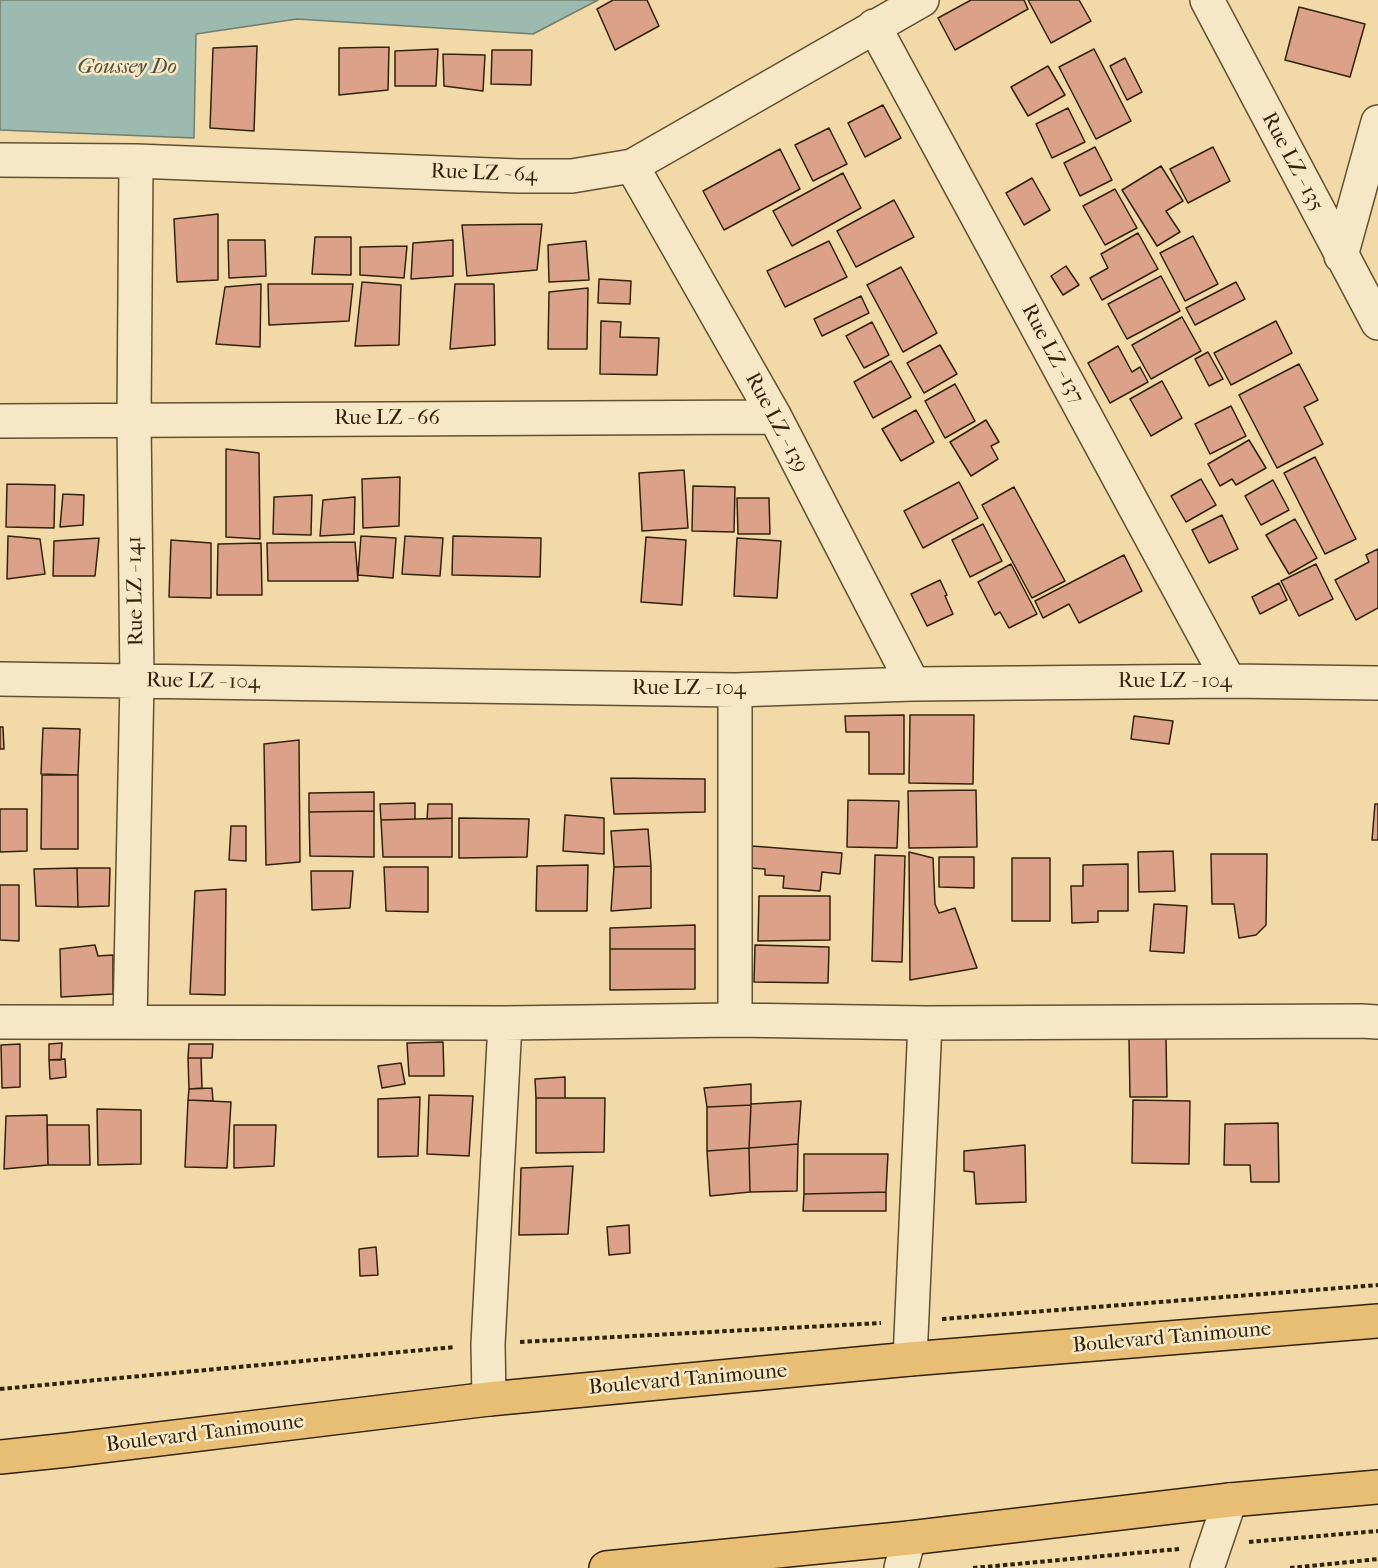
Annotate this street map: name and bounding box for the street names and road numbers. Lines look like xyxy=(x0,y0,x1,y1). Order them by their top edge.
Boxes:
street label: Rue LZ - 135 xyxy=(1256,108,1328,216)
street label: Rue LZ - 64 xyxy=(430,160,538,188)
street label: Rue LZ - 137 xyxy=(1015,300,1089,408)
street label: Rue LZ - 139 xyxy=(739,369,813,477)
street label: Rue LZ - 66 xyxy=(334,406,440,432)
street label: Rue LZ - 141 xyxy=(122,536,150,646)
street label: Rue LZ - 104 xyxy=(146,668,260,696)
street label: Rue LZ - 104 xyxy=(1118,669,1232,695)
street label: Rue LZ - 104 xyxy=(632,676,746,702)
street label: Boulevard Tanimoune xyxy=(1072,1317,1272,1359)
street label: Boulevard Tanimoune xyxy=(588,1359,788,1401)
street label: Boulevard Tanimoune xyxy=(105,1409,305,1459)

